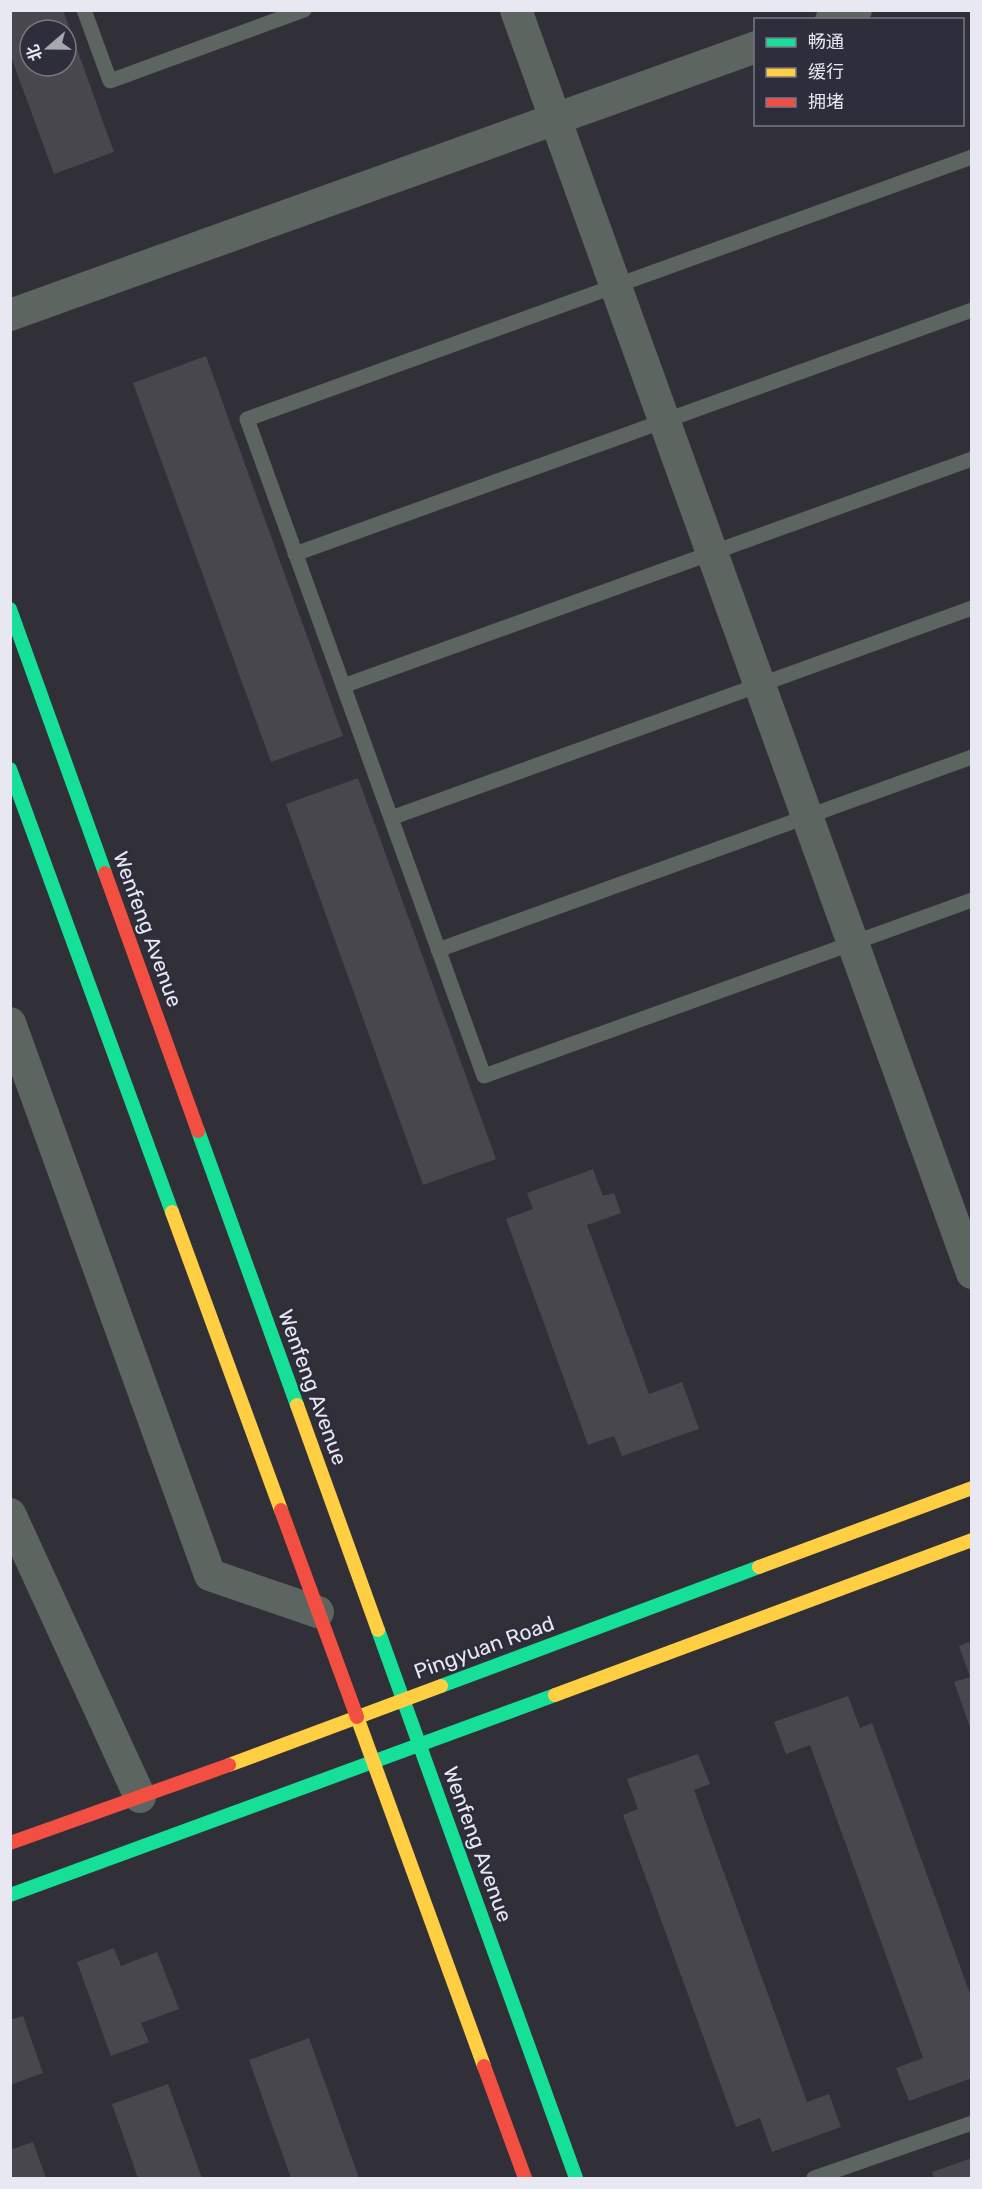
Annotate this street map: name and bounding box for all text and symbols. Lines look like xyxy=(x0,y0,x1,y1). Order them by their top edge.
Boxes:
north arrow xyxy=(18,18,78,78)
legend xyxy=(754,18,964,126)
text: 畅通 xyxy=(808,31,844,53)
text: 北 xyxy=(23,42,46,64)
text: 缓行 xyxy=(808,61,844,83)
text: 拥堵 xyxy=(808,91,844,113)
street label: Wenfeng Avenue xyxy=(108,848,188,1010)
street label: Wenfeng Avenue xyxy=(273,1306,353,1468)
street label: Pingyuan Road xyxy=(411,1610,557,1684)
street label: Wenfeng Avenue xyxy=(438,1763,518,1925)

